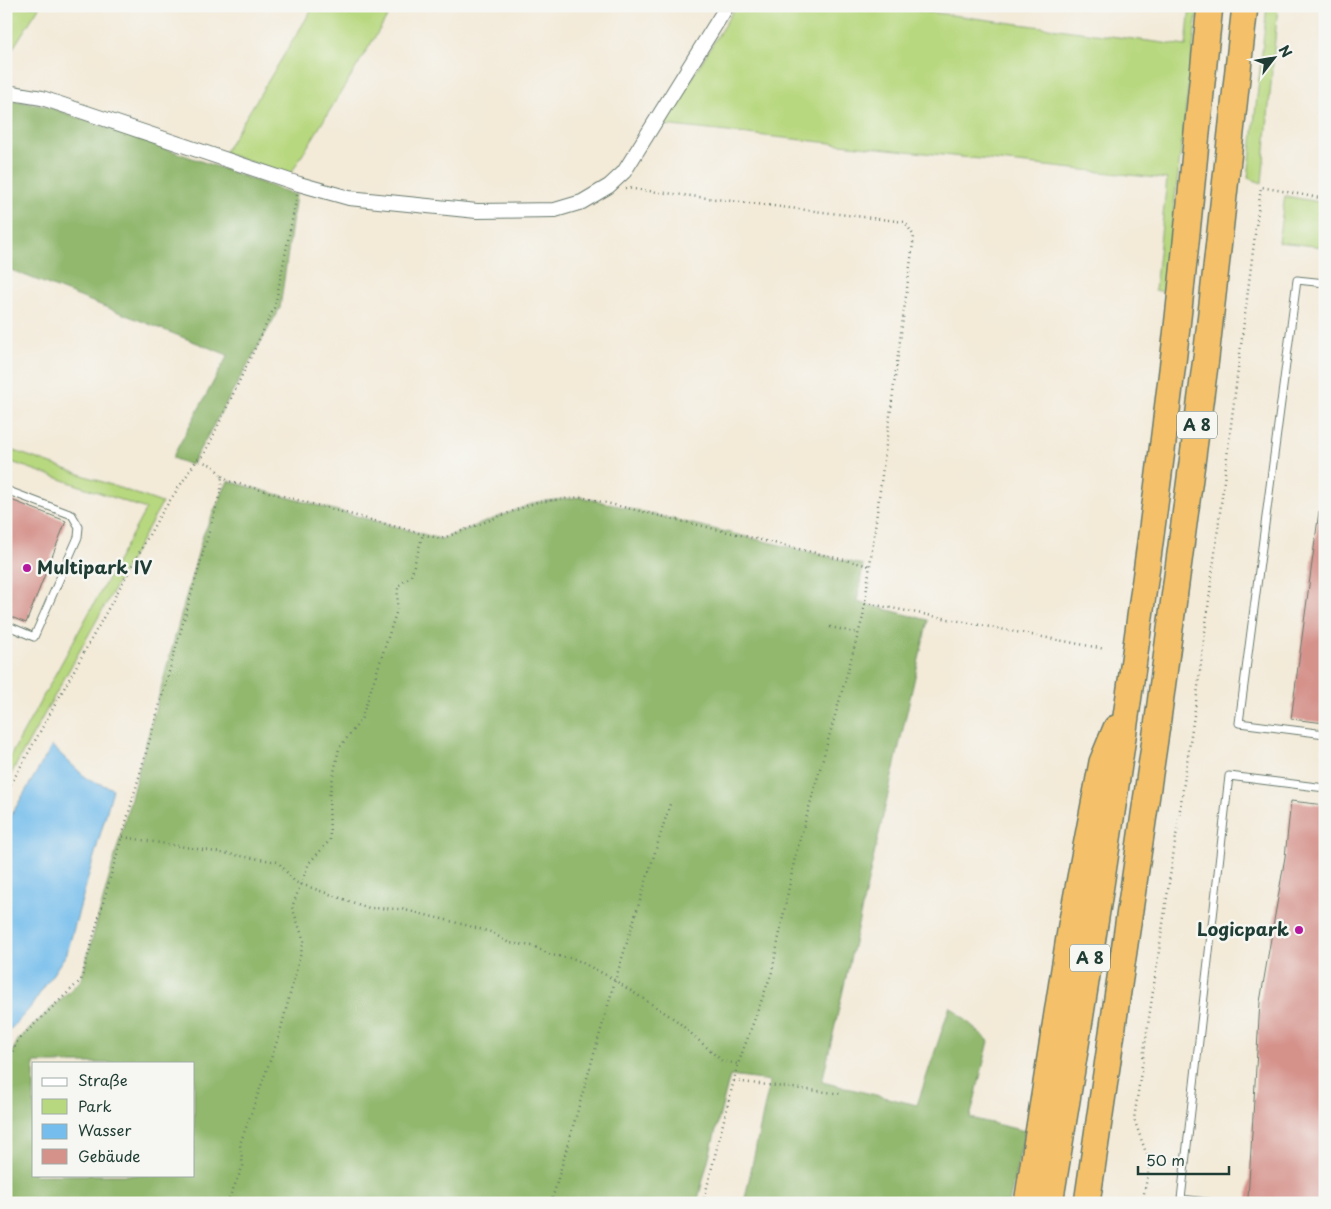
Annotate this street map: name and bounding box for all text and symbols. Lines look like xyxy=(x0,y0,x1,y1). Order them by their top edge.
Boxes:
north arrow xyxy=(1248,32,1298,82)
text: N xyxy=(1274,41,1297,61)
road number: A 8 xyxy=(1177,412,1217,438)
place label: Multipark IV xyxy=(37,553,153,580)
marker: Multipark IV xyxy=(21,562,33,574)
place label: Logicpark xyxy=(1197,915,1289,942)
marker: Logicpark xyxy=(1293,924,1305,936)
road number: A 8 xyxy=(1070,944,1110,971)
legend xyxy=(32,1062,195,1176)
text: Straße xyxy=(78,1068,128,1091)
text: Park xyxy=(78,1094,112,1117)
text: Wasser xyxy=(78,1118,131,1141)
text: Gebäude xyxy=(78,1144,140,1167)
scale bar xyxy=(1138,1144,1230,1176)
text: 50 m xyxy=(1146,1148,1185,1171)

